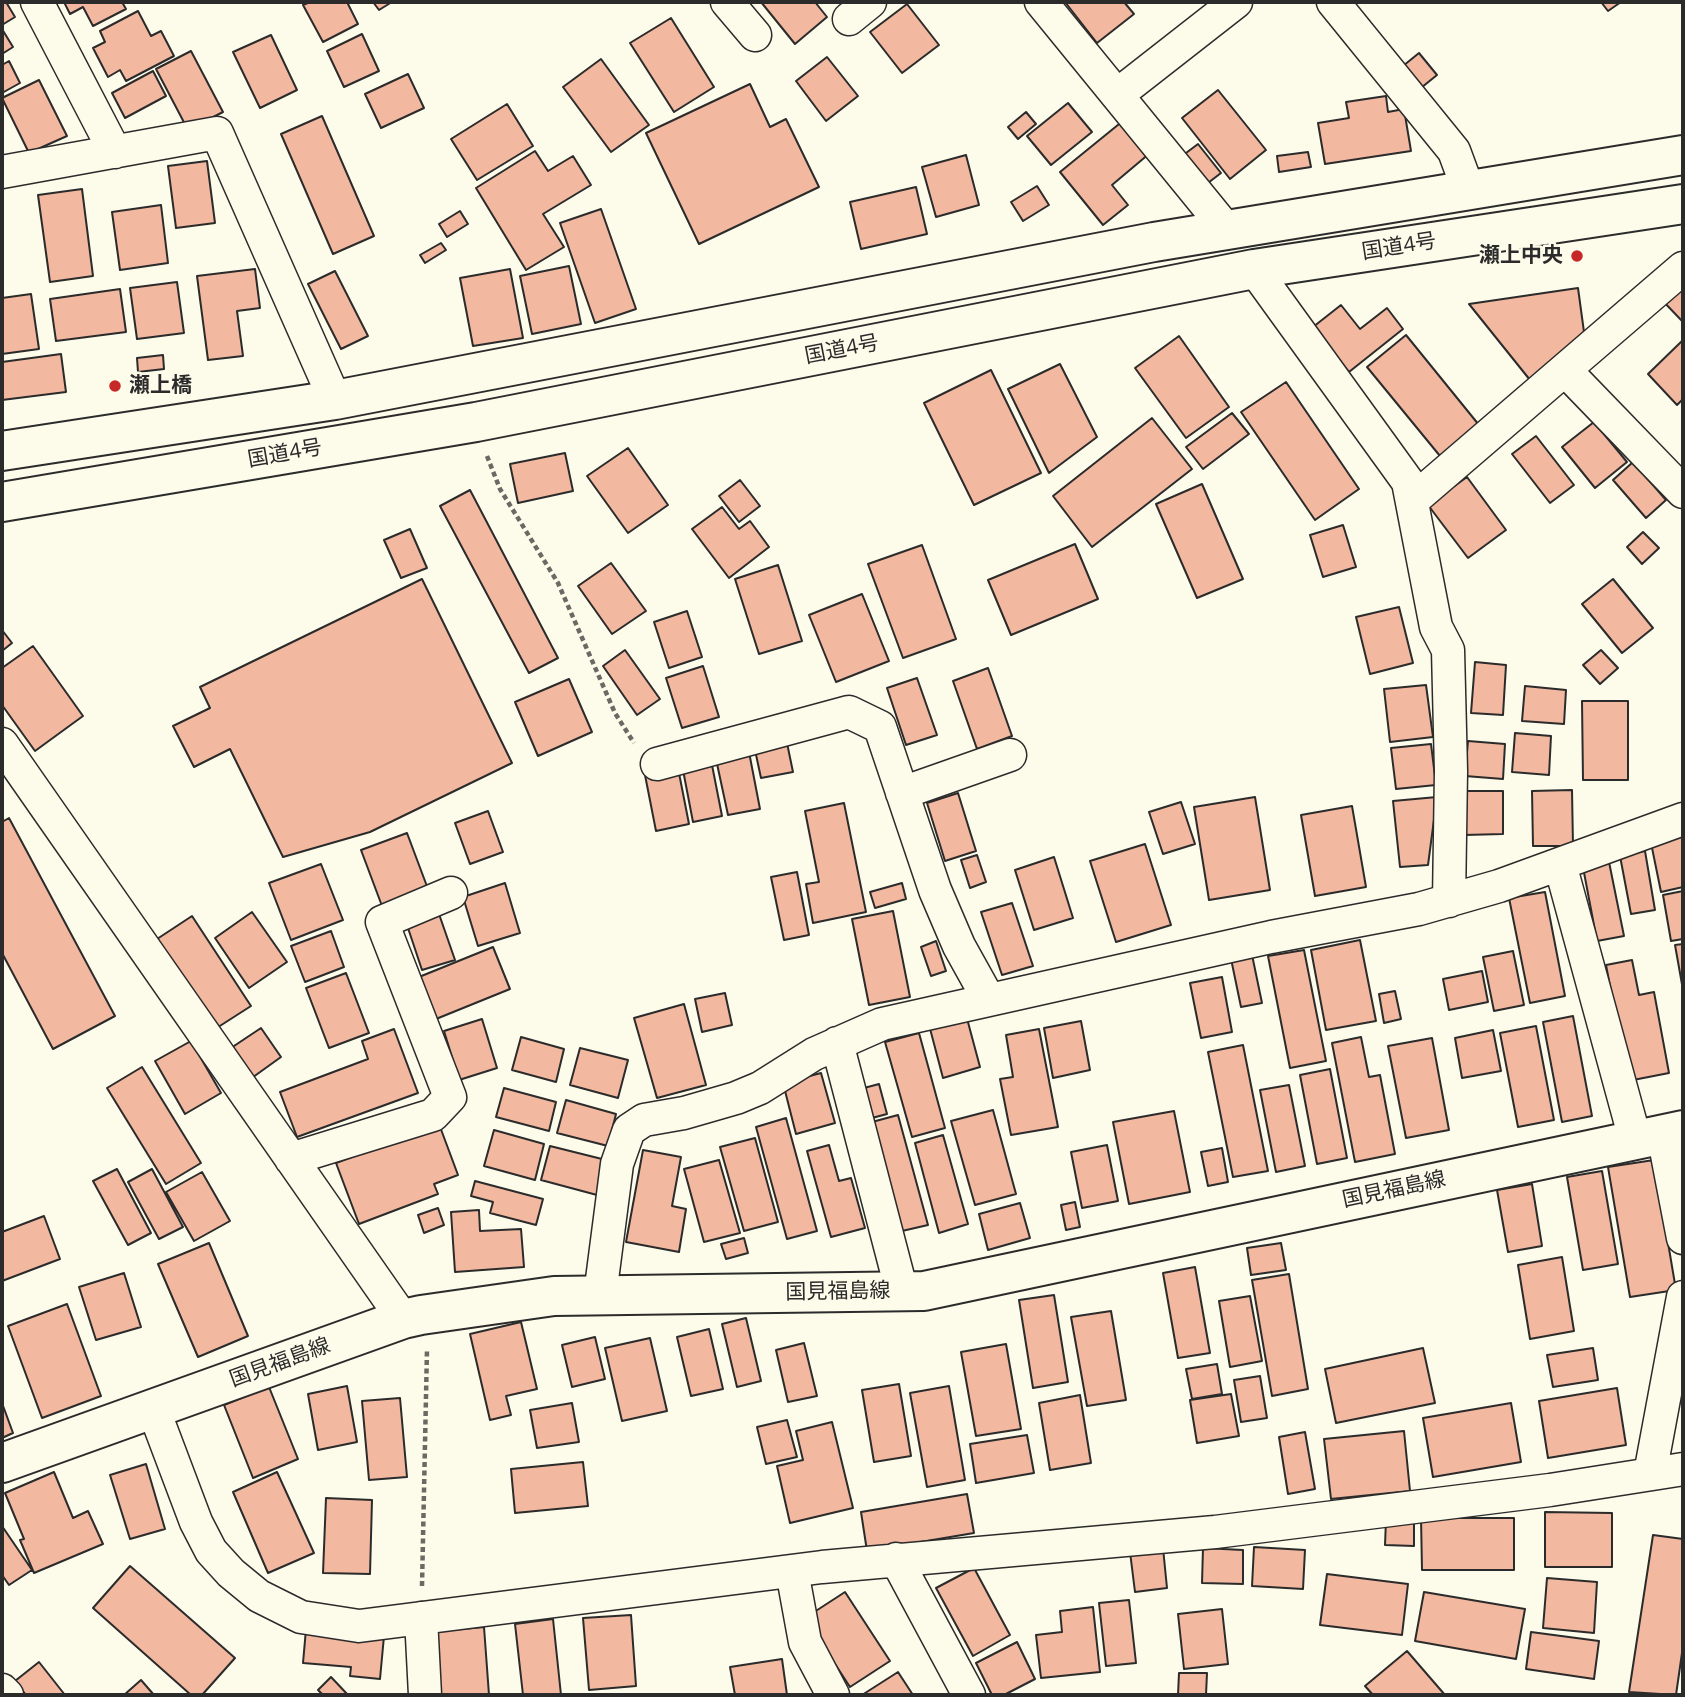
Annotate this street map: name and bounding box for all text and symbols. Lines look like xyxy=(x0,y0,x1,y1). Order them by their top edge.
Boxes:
street label: 国道4号 xyxy=(1360,229,1438,265)
place label: 瀬上中央 xyxy=(1479,243,1563,269)
marker: 瀬上中央 xyxy=(1569,248,1585,264)
street label: 国道4号 xyxy=(803,330,881,370)
place label: 瀬上橋 xyxy=(129,373,192,399)
marker: 瀬上橋 xyxy=(107,378,123,394)
street label: 国道4号 xyxy=(246,435,324,473)
street label: 国見福島線 xyxy=(1340,1167,1448,1213)
street label: 国見福島線 xyxy=(785,1278,891,1306)
street label: 国見福島線 xyxy=(226,1333,334,1393)

